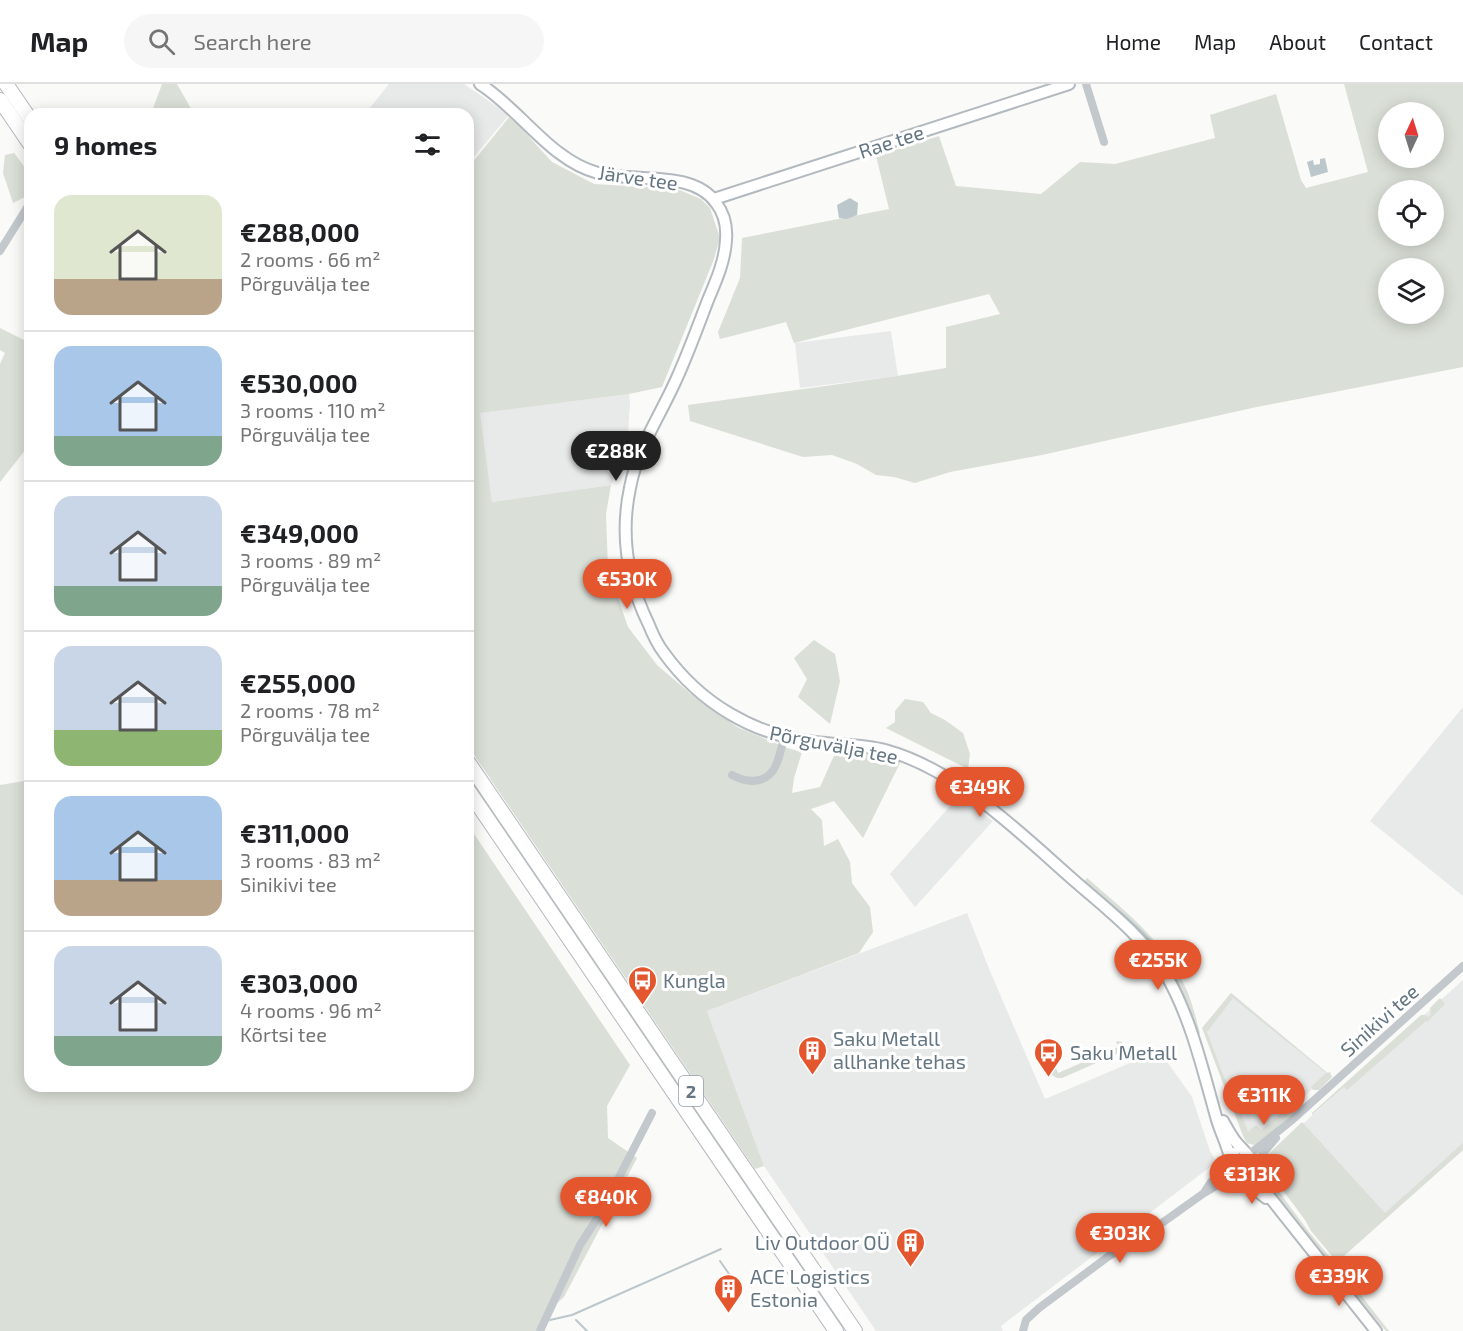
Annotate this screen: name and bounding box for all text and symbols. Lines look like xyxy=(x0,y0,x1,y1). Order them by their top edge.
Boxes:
search box xyxy=(124,14,544,68)
text: Map xyxy=(30,24,88,58)
icon: search xyxy=(145,25,178,58)
text: Search here xyxy=(193,28,312,54)
text: Home xyxy=(1105,29,1161,54)
text: Map xyxy=(1194,29,1236,54)
text: About xyxy=(1269,29,1326,54)
text: Contact xyxy=(1359,29,1433,54)
north arrow xyxy=(1378,102,1444,168)
map controls xyxy=(1378,102,1444,324)
street label: Rae tee xyxy=(855,119,927,163)
icon: filters xyxy=(411,128,444,161)
text: 9 homes xyxy=(54,129,157,160)
street label: Järve tee xyxy=(597,160,679,194)
button: locate xyxy=(1378,180,1444,246)
text: €288,000 xyxy=(240,216,360,247)
icon: home xyxy=(102,219,174,291)
text: 2 rooms · 66 m² xyxy=(240,247,381,271)
button: layers xyxy=(1378,258,1444,324)
text: Põrguvälja tee xyxy=(240,271,370,295)
text: €530,000 xyxy=(240,367,358,398)
icon: home xyxy=(102,370,174,442)
text: 3 rooms · 110 m² xyxy=(240,398,386,422)
text: Põrguvälja tee xyxy=(240,422,370,446)
pin: €288K xyxy=(574,431,658,482)
text: €288K xyxy=(585,438,647,462)
text: €349,000 xyxy=(240,517,359,548)
icon: home xyxy=(102,520,174,592)
text: 3 rooms · 89 m² xyxy=(240,548,381,572)
pin: €530K xyxy=(585,559,669,610)
text: €530K xyxy=(597,566,657,590)
text: Põrguvälja tee xyxy=(240,572,370,596)
text: €255,000 xyxy=(240,667,356,698)
icon: home xyxy=(102,670,174,742)
text: 2 rooms · 78 m² xyxy=(240,698,380,722)
street label: Põrguvälja tee xyxy=(768,720,900,768)
text: Põrguvälja tee xyxy=(240,722,370,746)
pin: €349K xyxy=(938,767,1022,818)
text: €349K xyxy=(949,774,1011,798)
text: €311,000 xyxy=(240,817,349,848)
icon: home xyxy=(102,820,174,892)
text: 3 rooms · 83 m² xyxy=(240,848,381,872)
text: Sinikivi tee xyxy=(240,872,337,896)
pin: €255K xyxy=(1116,940,1200,991)
text: €255K xyxy=(1128,947,1188,971)
bus stop icon: Kungla xyxy=(626,964,658,1006)
text: €303,000 xyxy=(240,967,358,998)
place label: Kungla xyxy=(663,968,726,992)
icon: home xyxy=(102,970,174,1042)
street label: Sinikivi tee xyxy=(1335,979,1423,1061)
text: 4 rooms · 96 m² xyxy=(240,998,382,1022)
text: Kõrtsi tee xyxy=(240,1022,327,1046)
place label: Saku Metall allhanke tehas xyxy=(833,1026,966,1073)
building icon: Saku Metall allhanke tehas xyxy=(796,1034,828,1076)
bus stop icon: Saku Metall xyxy=(1033,1036,1065,1078)
place label: Saku Metall xyxy=(1070,1040,1177,1064)
pin: €311K xyxy=(1222,1075,1306,1126)
road number: 2 xyxy=(679,1076,703,1106)
text: €311K xyxy=(1237,1082,1291,1106)
pin: €313K xyxy=(1210,1154,1294,1205)
text: €313K xyxy=(1224,1161,1280,1185)
pin: €840K xyxy=(564,1177,648,1228)
text: €840K xyxy=(574,1184,638,1208)
pin: €303K xyxy=(1078,1213,1162,1264)
text: €303K xyxy=(1090,1220,1150,1244)
building icon: Liv Outdoor OÜ xyxy=(895,1226,927,1268)
place label: Liv Outdoor OÜ xyxy=(755,1230,890,1254)
pin: €339K xyxy=(1297,1256,1381,1307)
text: €339K xyxy=(1309,1263,1369,1287)
place label: ACE Logistics Estonia xyxy=(750,1264,870,1311)
building icon: ACE Logistics Estonia xyxy=(713,1272,745,1314)

